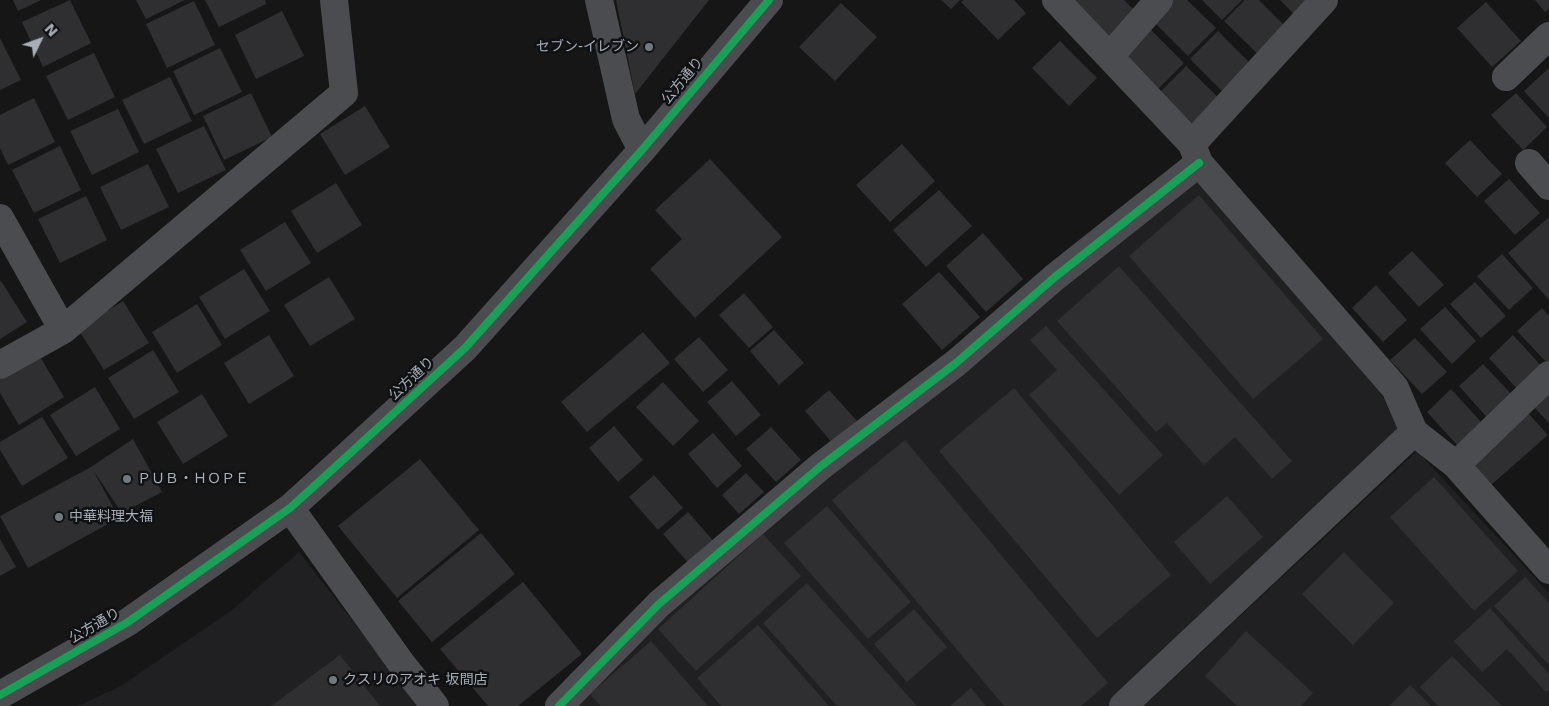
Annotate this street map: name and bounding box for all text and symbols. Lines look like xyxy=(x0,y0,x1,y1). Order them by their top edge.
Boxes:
north arrow xyxy=(15,15,65,65)
text: N xyxy=(41,20,61,40)
place label: セブン-イレブン xyxy=(536,39,639,55)
marker: セブン-イレブン xyxy=(643,41,655,53)
street label: 公方通り xyxy=(659,54,707,108)
street label: 公方通り xyxy=(386,354,438,404)
place label: ＰＵＢ・ＨＯＰＥ xyxy=(137,471,249,487)
marker: ＰＵＢ・ＨＯＰＥ xyxy=(121,473,133,485)
place label: 中華料理大福 xyxy=(69,509,153,525)
marker: 中華料理大福 xyxy=(53,511,65,523)
street label: 公方通り xyxy=(67,605,123,647)
place label: クスリのアオキ 坂間店 xyxy=(343,672,487,688)
marker: クスリのアオキ 坂間店 xyxy=(327,674,339,686)

